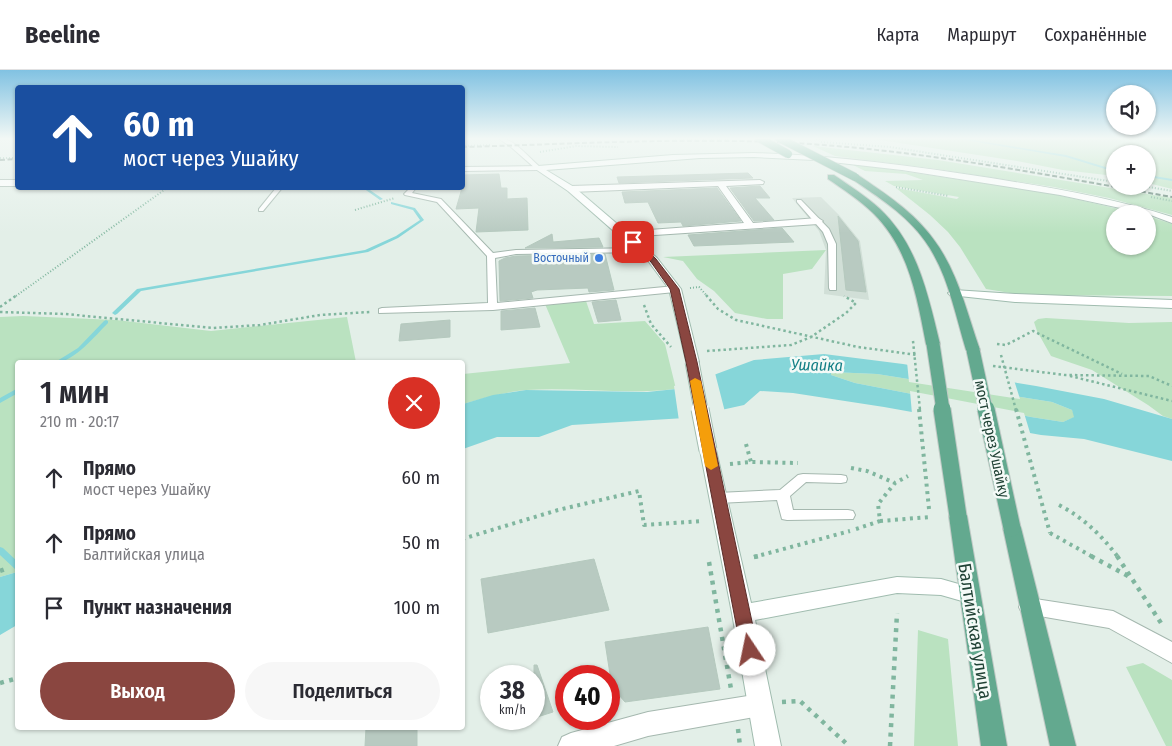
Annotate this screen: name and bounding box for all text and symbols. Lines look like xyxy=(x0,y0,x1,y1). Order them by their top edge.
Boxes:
text: Beeline xyxy=(25,21,100,49)
text: Карта xyxy=(876,24,919,46)
text: Маршрут xyxy=(947,24,1016,46)
text: Сохранённые xyxy=(1044,24,1147,46)
map controls xyxy=(1106,85,1156,255)
button: sound xyxy=(1106,85,1156,135)
text: 60 m xyxy=(123,103,194,145)
icon: ahead xyxy=(40,105,105,170)
text: мост через Ушайку xyxy=(123,145,299,172)
button: + xyxy=(1106,145,1156,195)
button: − xyxy=(1106,205,1156,255)
pin xyxy=(612,221,654,263)
icon: arrive xyxy=(619,228,647,256)
place label: Восточный xyxy=(533,251,589,265)
marker: Восточный xyxy=(593,252,605,264)
water label: Ушайка xyxy=(791,355,843,375)
text: 1 мин xyxy=(40,375,109,411)
button: close xyxy=(388,377,440,429)
street label: мост через Ушайку xyxy=(971,379,1013,500)
text: 210 m · 20:17 xyxy=(40,412,119,431)
text: Прямо xyxy=(83,457,136,480)
icon: ahead xyxy=(40,464,68,492)
text: 60 m xyxy=(402,466,440,489)
text: мост через Ушайку xyxy=(83,480,211,499)
text: Прямо xyxy=(83,522,136,545)
icon: ahead xyxy=(40,529,68,557)
text: 50 m xyxy=(402,531,440,554)
text: Балтийская улица xyxy=(83,545,205,564)
street label: Балтийская улица xyxy=(953,562,997,701)
icon: arrive xyxy=(40,594,68,622)
text: Пункт назначения xyxy=(83,596,232,619)
text: 100 m xyxy=(394,596,440,619)
position arrow xyxy=(723,623,775,675)
button: Выход xyxy=(40,662,235,720)
button: Поделиться xyxy=(245,662,440,720)
speed limit sign: 40 xyxy=(555,665,620,730)
text: 38 xyxy=(500,676,525,706)
text: km/h xyxy=(499,703,526,717)

